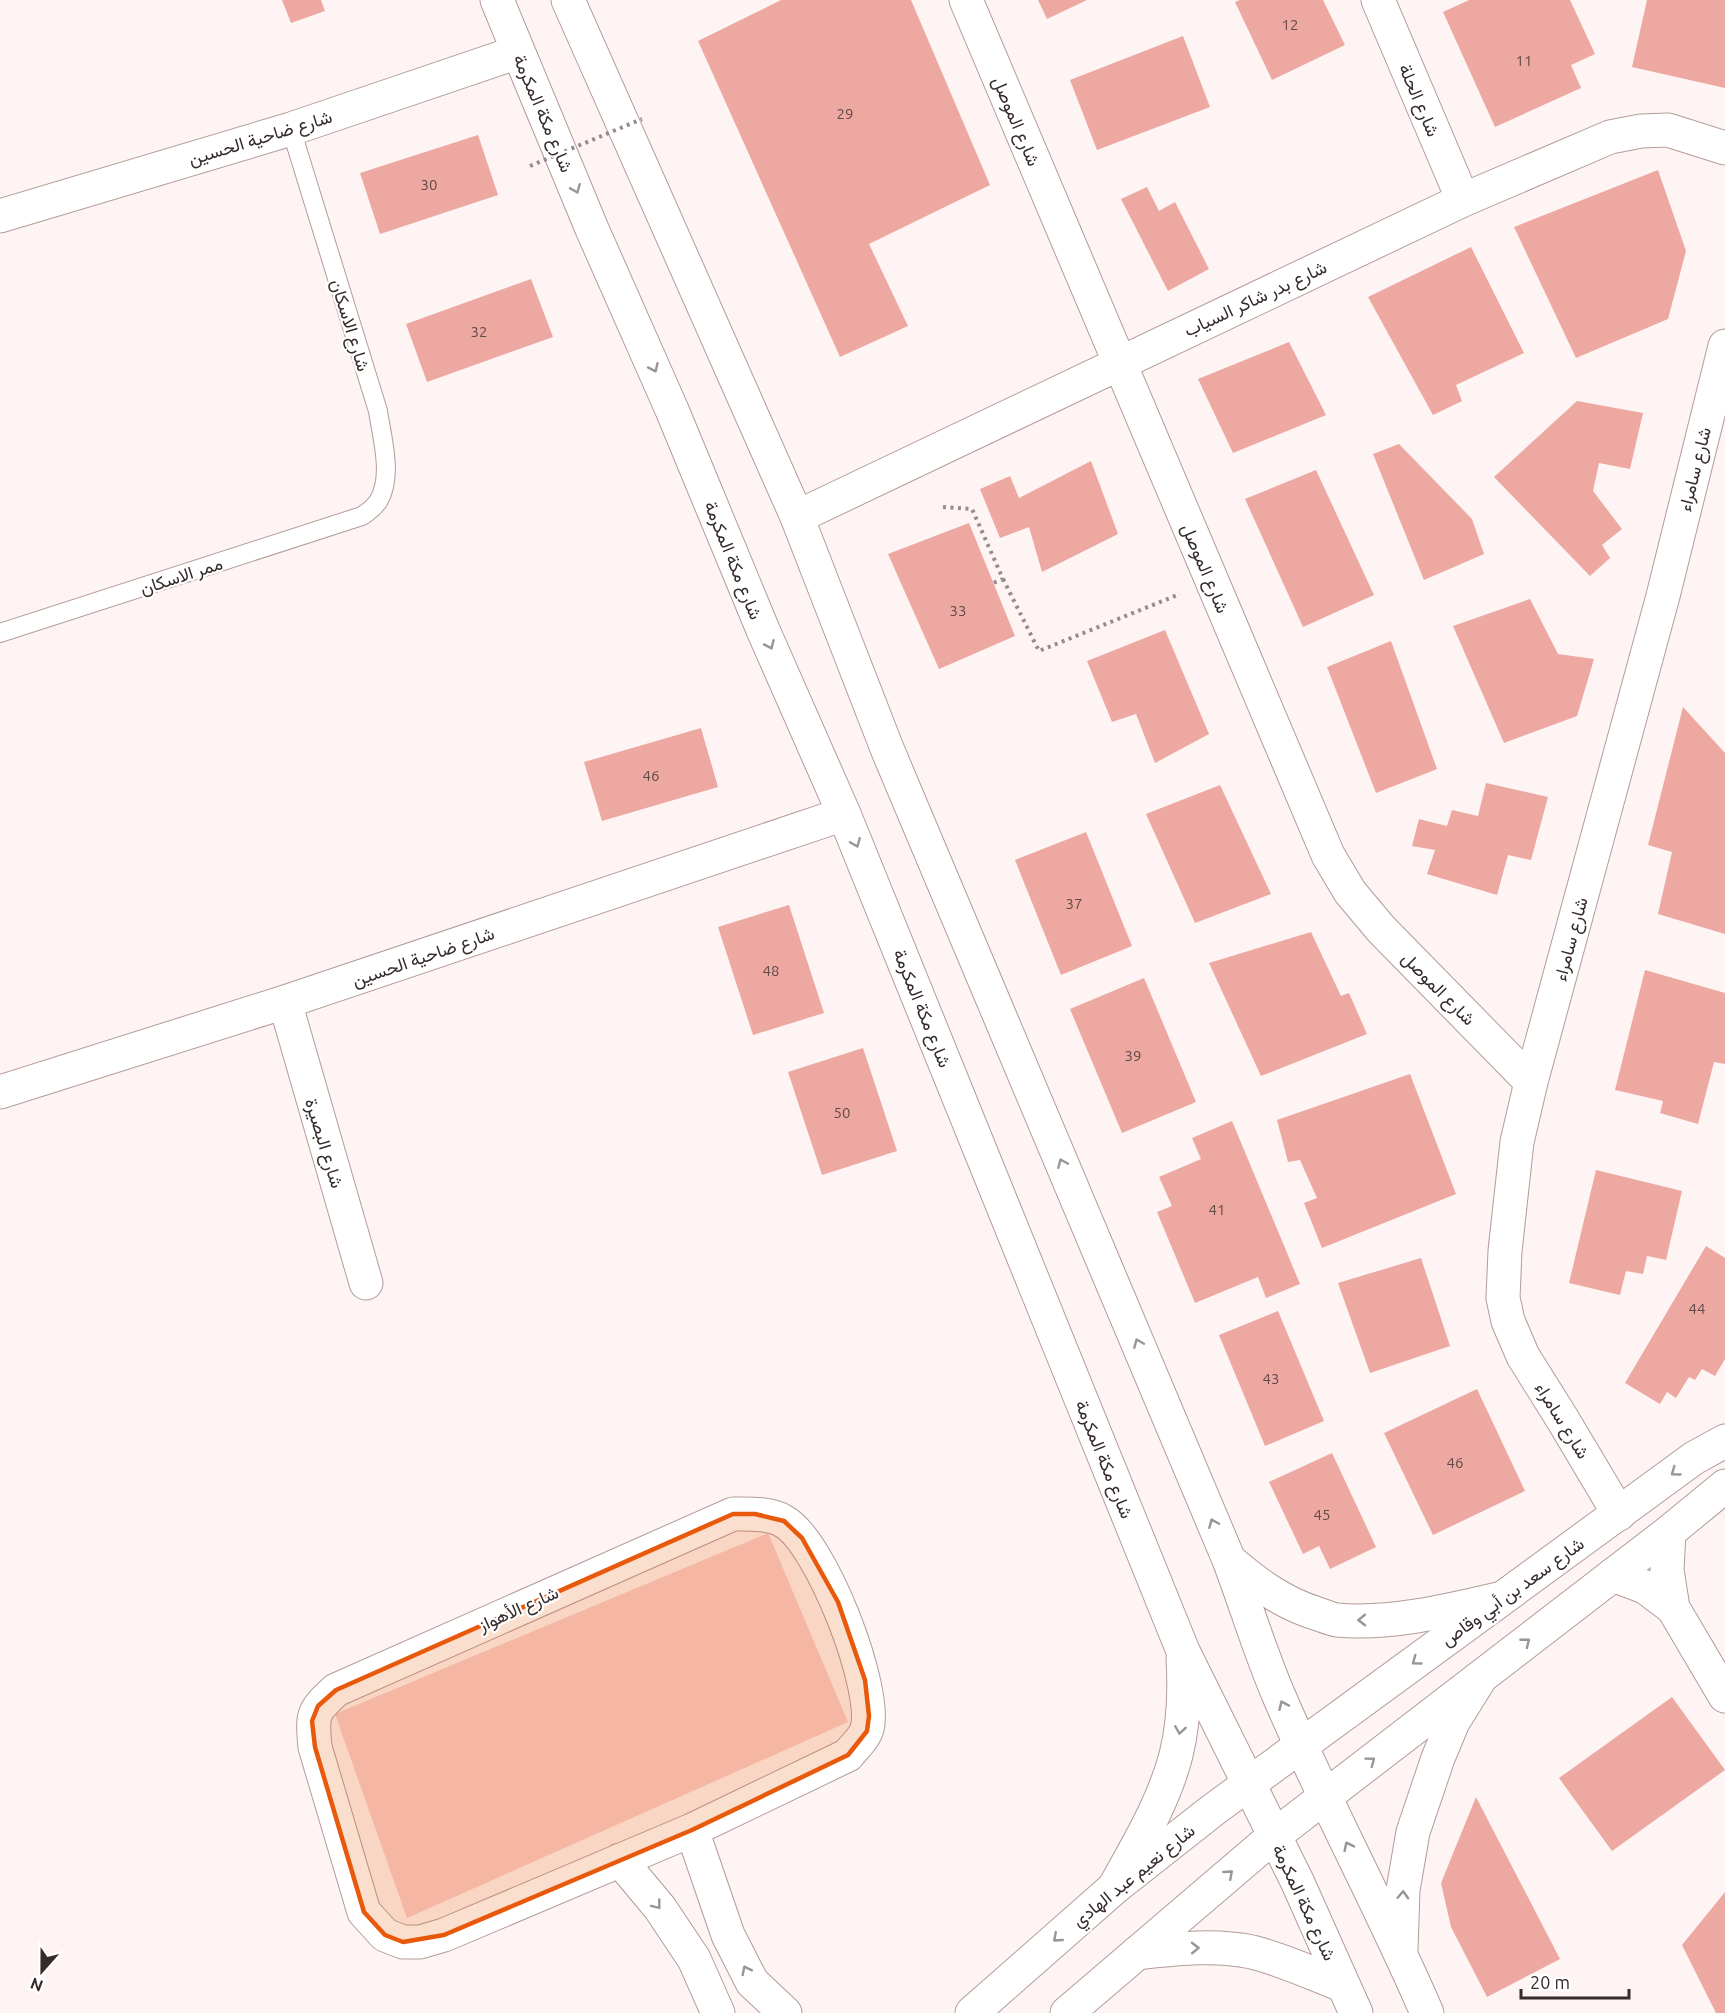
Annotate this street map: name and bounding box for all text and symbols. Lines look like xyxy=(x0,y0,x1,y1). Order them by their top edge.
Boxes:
house number: 12 xyxy=(1282,16,1298,33)
street label: شارع مكة المكرمة xyxy=(507,51,578,176)
house number: 11 xyxy=(1516,52,1532,69)
street label: شارع الحلة xyxy=(1393,61,1444,141)
street label: شارع الموصل xyxy=(986,73,1045,170)
house number: 29 xyxy=(837,105,853,122)
street label: شارع ضاحية الحسين xyxy=(186,106,335,171)
house number: 30 xyxy=(421,176,437,193)
one-way arrow xyxy=(569,183,581,194)
street label: شارع بدر شاكر السياب xyxy=(1181,256,1331,343)
street label: شارع الاسكان xyxy=(325,277,374,374)
house number: 32 xyxy=(471,323,487,340)
one-way arrow xyxy=(647,362,659,373)
street label: شارع سامراء xyxy=(1674,425,1717,514)
street label: شارع مكة المكرمة xyxy=(698,498,767,623)
street label: شارع الموصل xyxy=(1175,520,1234,617)
street label: ممر الاسكان xyxy=(137,552,225,600)
house number: 33 xyxy=(950,602,966,619)
one-way arrow xyxy=(762,639,774,650)
house number: 46 xyxy=(643,767,659,784)
one-way arrow xyxy=(849,837,861,848)
house number: 37 xyxy=(1066,895,1082,912)
street label: شارع سامراء xyxy=(1549,895,1594,984)
street label: شارع ضاحية الحسين xyxy=(349,922,498,993)
street label: شارع مكة المكرمة xyxy=(887,946,956,1071)
street label: شارع الموصل xyxy=(1396,947,1480,1031)
house number: 48 xyxy=(763,962,779,979)
house number: 39 xyxy=(1125,1047,1141,1064)
street label: شارع البصيرة xyxy=(299,1096,348,1191)
house number: 50 xyxy=(834,1104,850,1121)
one-way arrow xyxy=(1057,1159,1069,1170)
house number: 41 xyxy=(1209,1201,1225,1218)
house number: 44 xyxy=(1689,1300,1705,1317)
one-way arrow xyxy=(1133,1338,1145,1349)
house number: 43 xyxy=(1263,1370,1279,1387)
street label: شارع سامراء xyxy=(1529,1378,1594,1463)
street label: شارع مكة المكرمة xyxy=(1069,1397,1138,1522)
house number: 46 xyxy=(1447,1454,1463,1471)
one-way arrow xyxy=(1671,1465,1682,1476)
house number: 45 xyxy=(1314,1506,1330,1523)
one-way arrow xyxy=(1209,1518,1221,1529)
street label: شارع سعد بن أبي وقاص xyxy=(1437,1533,1591,1654)
street label: شارع الأهواز xyxy=(474,1581,562,1638)
one-way arrow xyxy=(1357,1613,1366,1626)
one-way arrow xyxy=(1519,1638,1530,1649)
one-way arrow xyxy=(1411,1653,1422,1664)
one-way arrow xyxy=(1278,1700,1290,1711)
one-way arrow xyxy=(1175,1725,1187,1735)
one-way arrow xyxy=(1364,1757,1375,1768)
street label: شارع نعيم عبد الهادي xyxy=(1068,1820,1202,1935)
street label: شارع مكة المكرمة xyxy=(1267,1841,1341,1965)
one-way arrow xyxy=(1344,1842,1356,1853)
one-way arrow xyxy=(1222,1870,1233,1881)
one-way arrow xyxy=(1397,1891,1410,1900)
one-way arrow xyxy=(650,1898,661,1909)
one-way arrow xyxy=(1053,1931,1064,1942)
north arrow xyxy=(12,1941,72,2001)
one-way arrow xyxy=(1191,1942,1200,1954)
scale bar xyxy=(1521,1962,1629,2000)
one-way arrow xyxy=(742,1966,753,1977)
text: 20 m xyxy=(1530,1972,1570,1992)
text: N xyxy=(28,1974,45,1996)

